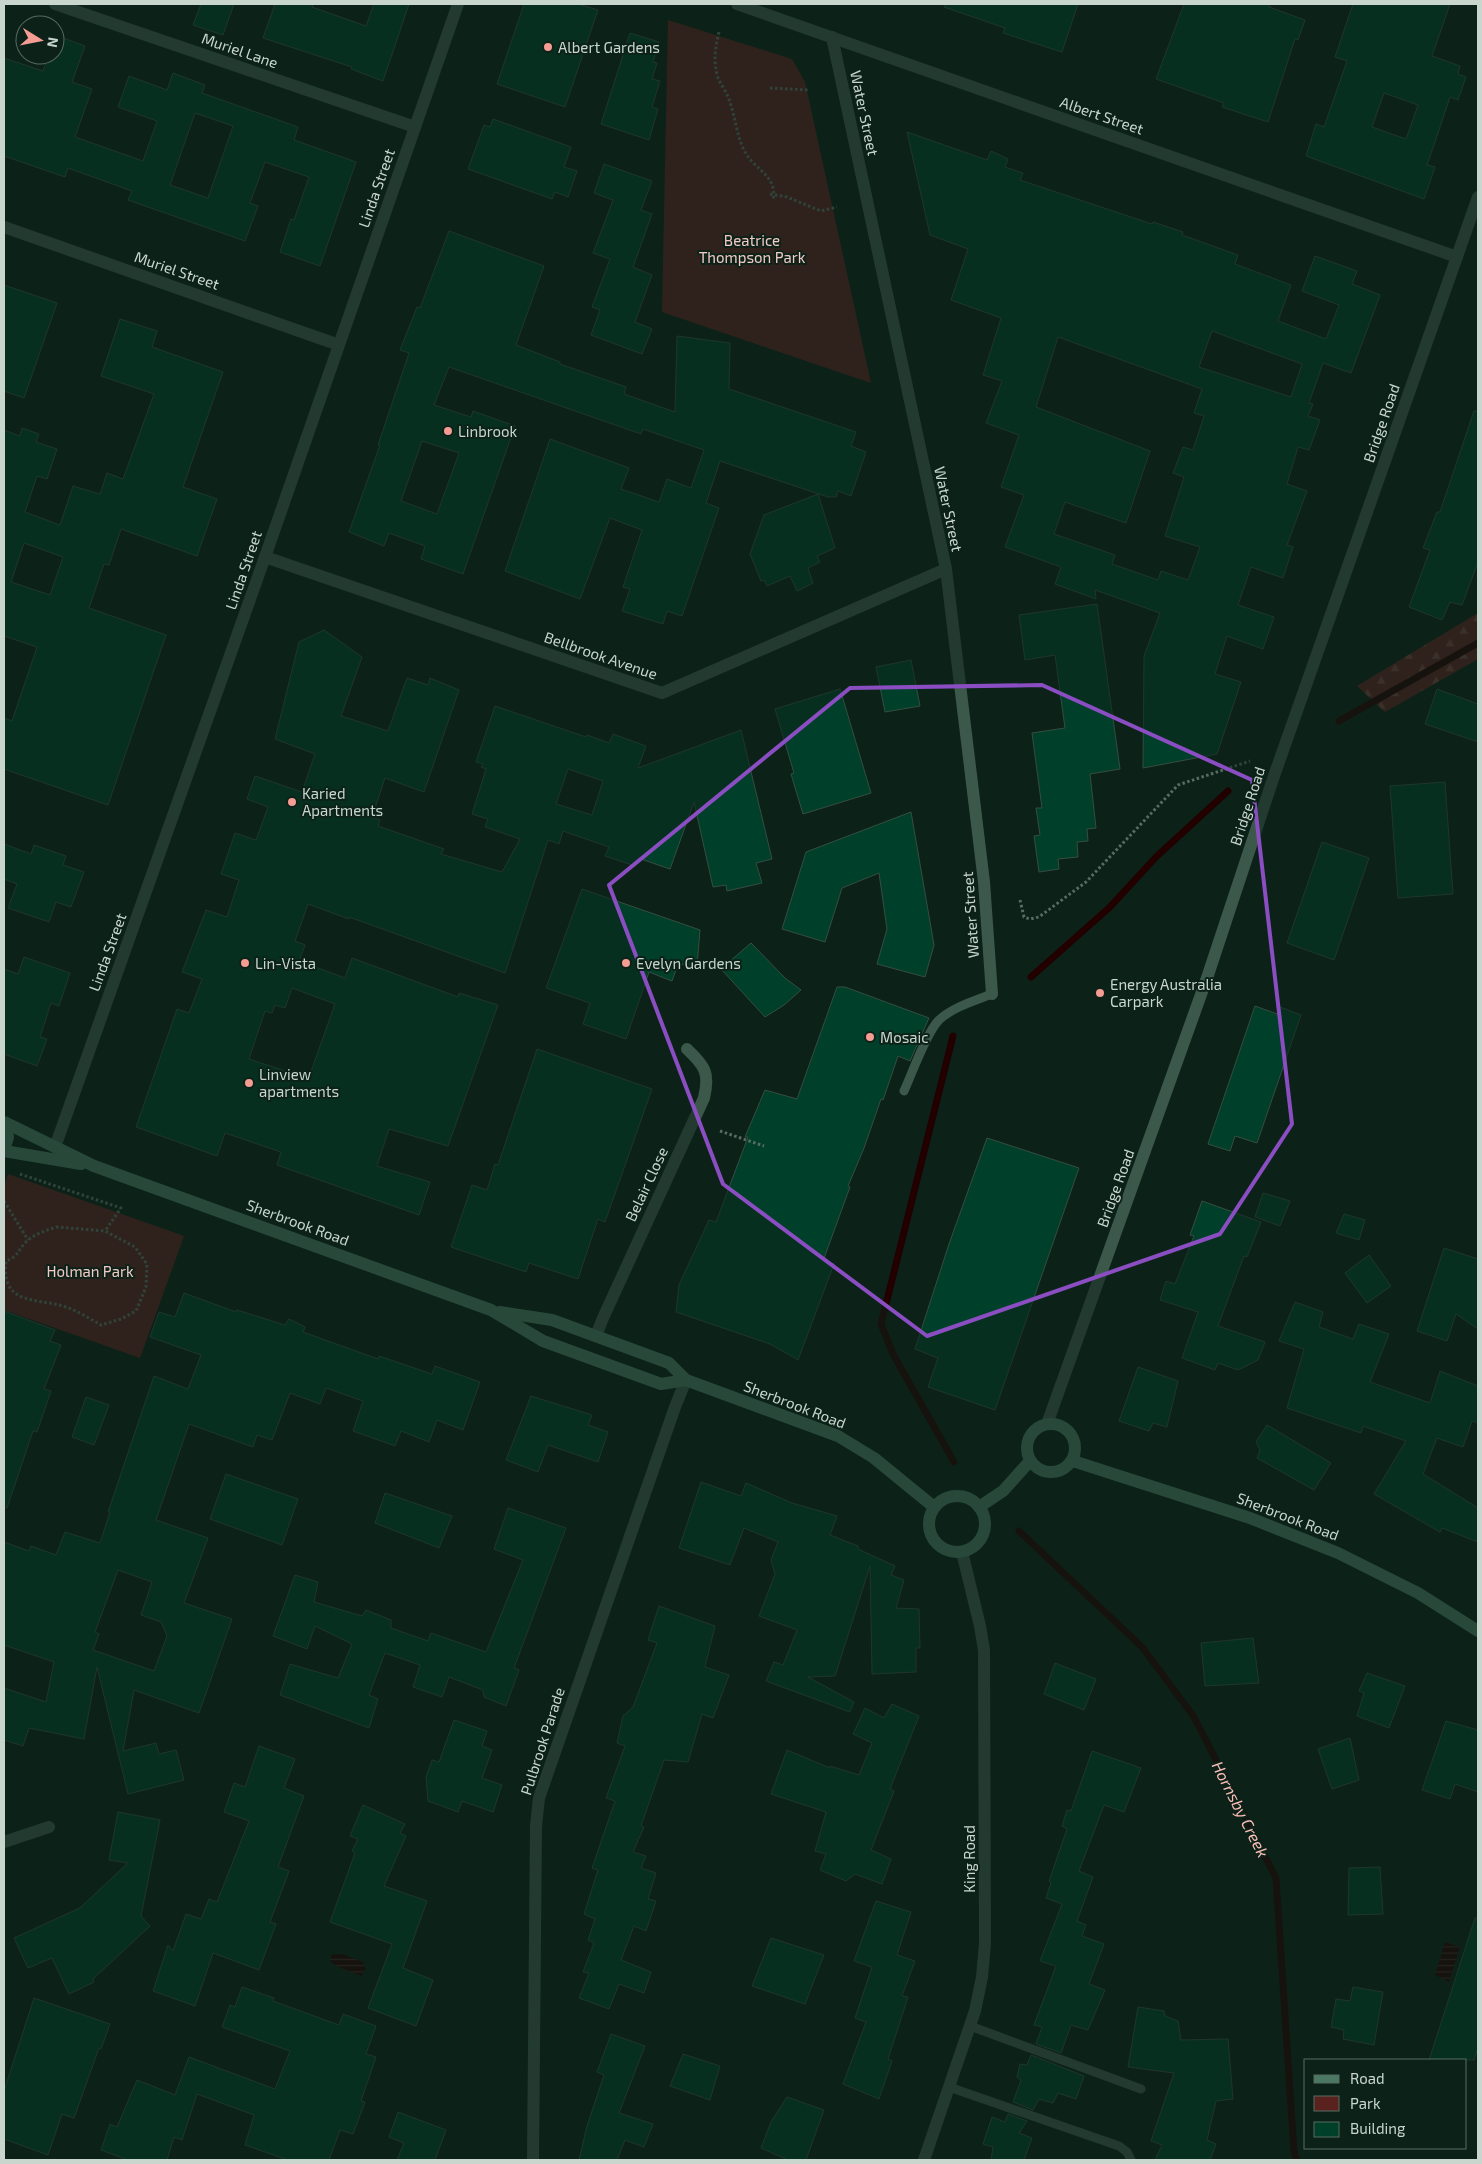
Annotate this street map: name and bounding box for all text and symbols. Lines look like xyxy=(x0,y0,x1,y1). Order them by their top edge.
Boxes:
north arrow xyxy=(15,15,65,65)
street label: Muriel Lane xyxy=(199,29,281,71)
text: N xyxy=(44,36,63,49)
place label: Albert Gardens xyxy=(558,38,660,56)
marker: Albert Gardens xyxy=(542,41,554,53)
street label: Water Street xyxy=(847,69,883,158)
street label: Albert Street xyxy=(1058,92,1146,138)
street label: Linda Street xyxy=(354,146,398,230)
park label: Beatrice Thompson Park xyxy=(699,231,806,266)
street label: Muriel Street xyxy=(132,247,222,293)
street label: Bridge Road xyxy=(1359,381,1403,465)
place label: Linbrook xyxy=(458,422,518,440)
marker: Linbrook xyxy=(442,425,454,437)
street label: Water Street xyxy=(931,465,967,554)
street label: Linda Street xyxy=(221,528,265,612)
street label: Bellbrook Avenue xyxy=(542,627,660,683)
street label: Bridge Road xyxy=(1226,764,1268,848)
place label: Karied Apartments xyxy=(302,784,383,819)
marker: Karied Apartments xyxy=(286,796,298,808)
street label: Water Street xyxy=(958,871,982,959)
street label: Linda Street xyxy=(85,910,130,994)
place label: Lin-Vista xyxy=(255,954,316,972)
place label: Evelyn Gardens xyxy=(636,954,741,972)
marker: Lin-Vista xyxy=(239,957,251,969)
marker: Evelyn Gardens xyxy=(620,957,632,969)
place label: Energy Australia Carpark xyxy=(1110,975,1222,1010)
marker: Energy Australia Carpark xyxy=(1094,987,1106,999)
place label: Mosaic xyxy=(880,1028,929,1046)
marker: Mosaic xyxy=(864,1031,876,1043)
place label: Linview apartments xyxy=(259,1065,339,1100)
marker: Linview apartments xyxy=(243,1077,255,1089)
street label: Belair Close xyxy=(621,1144,671,1224)
street label: Bridge Road xyxy=(1093,1146,1137,1230)
street label: Sherbrook Road xyxy=(244,1195,352,1249)
park label: Holman Park xyxy=(46,1262,134,1280)
street label: Sherbrook Road xyxy=(741,1376,849,1432)
street label: Sherbrook Road xyxy=(1234,1488,1342,1544)
street label: Pulbrook Parade xyxy=(516,1685,568,1797)
water label: Hornsby Creek xyxy=(1208,1758,1273,1861)
street label: King Road xyxy=(960,1825,978,1893)
legend xyxy=(1304,2059,1467,2149)
text: Road xyxy=(1350,2069,1385,2087)
text: Park xyxy=(1350,2094,1381,2112)
text: Building xyxy=(1350,2119,1406,2137)

